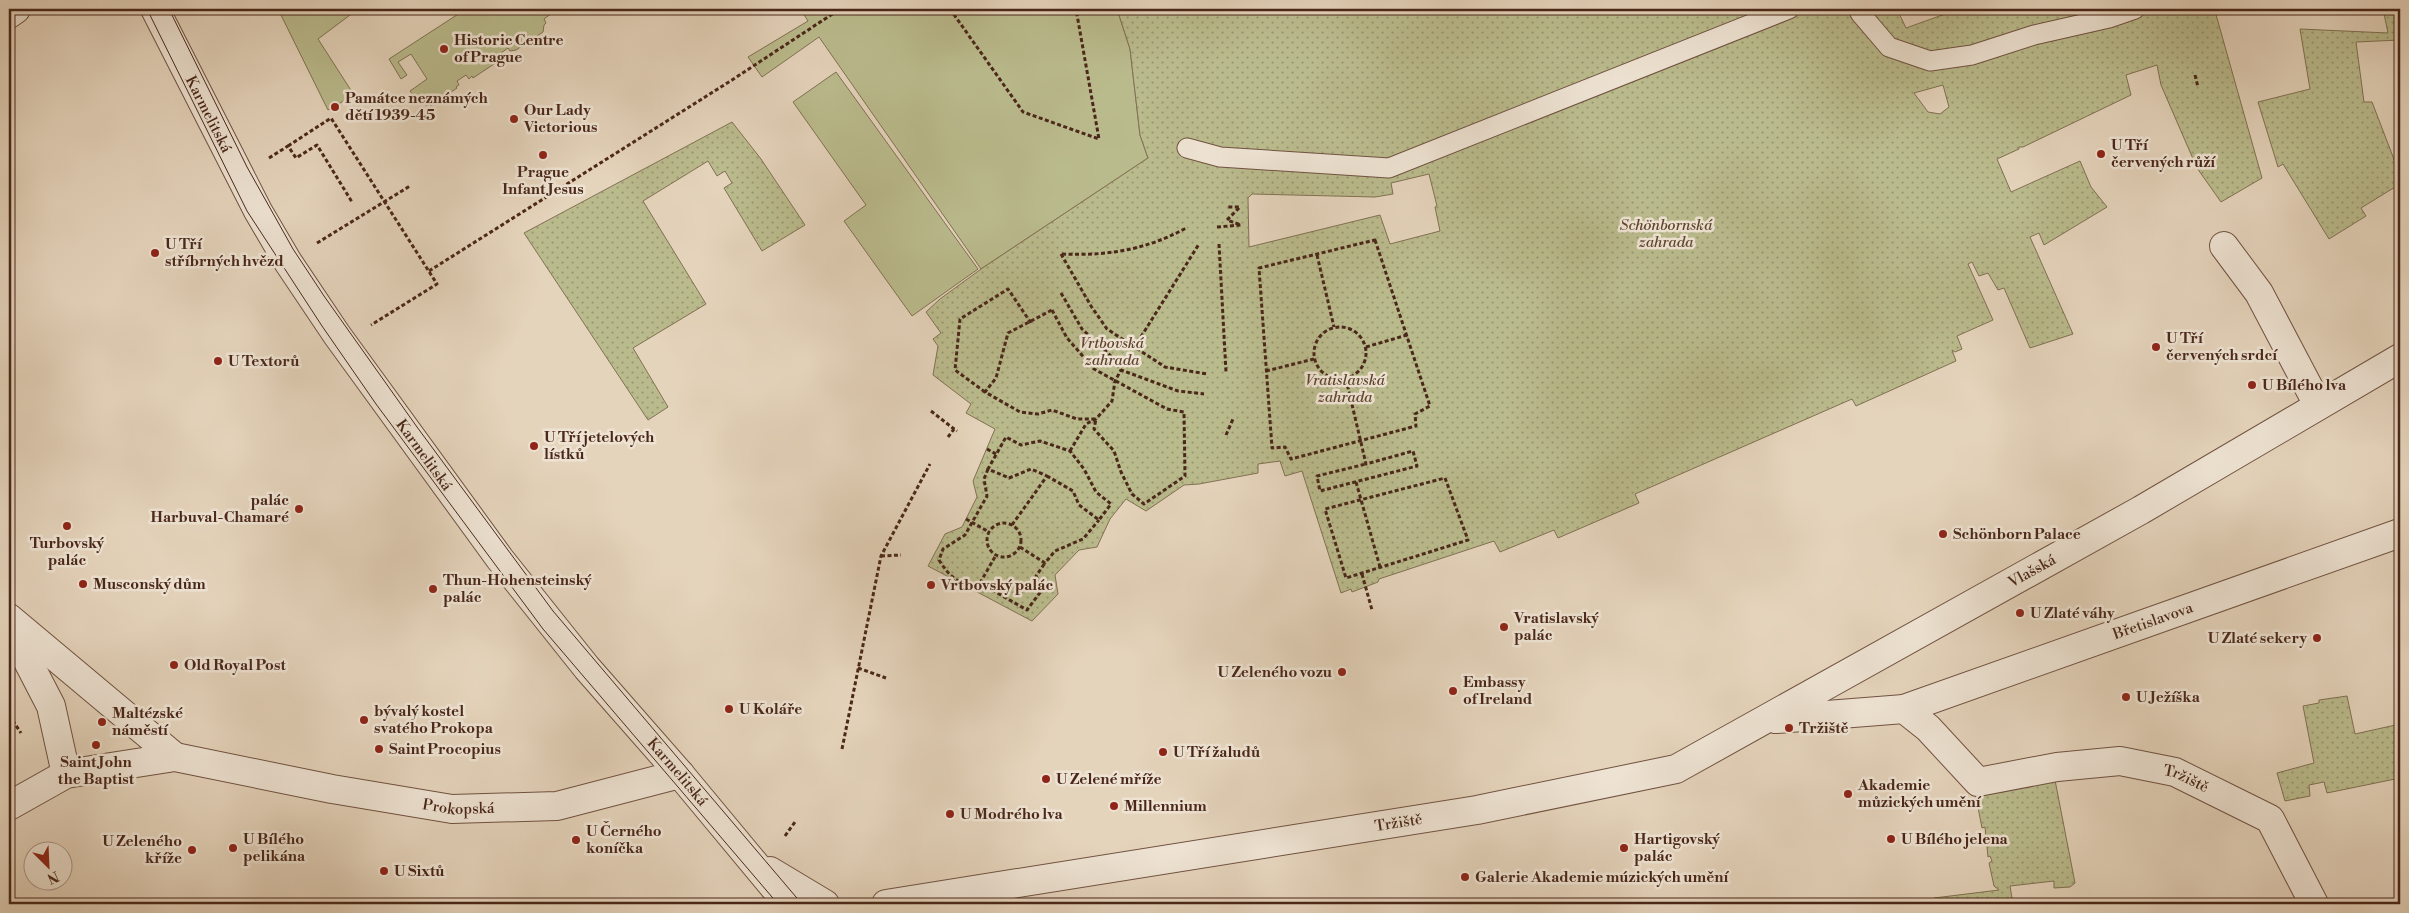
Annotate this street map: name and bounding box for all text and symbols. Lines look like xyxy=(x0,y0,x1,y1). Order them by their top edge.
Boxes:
place label: Historic Centre of Prague xyxy=(454,31,564,67)
marker: Historic Centre of Prague xyxy=(438,43,450,55)
street label: Karmelitská xyxy=(181,73,236,156)
place label: Památce neznámých dětí 1939-45 xyxy=(345,89,489,125)
marker: Památce neznámých dětí 1939-45 xyxy=(329,101,341,113)
place label: Our Lady Victorious xyxy=(523,101,597,137)
marker: Our Lady Victorious xyxy=(508,113,520,125)
place label: U Tří červených růží xyxy=(2111,136,2216,172)
marker: U Tří červených růží xyxy=(2095,148,2107,160)
marker: Prague Infant Jesus xyxy=(537,149,549,161)
place label: Prague Infant Jesus xyxy=(502,163,584,199)
park label: Schönbornská zahrada xyxy=(1620,216,1713,252)
place label: U Tří stříbrných hvězd xyxy=(165,235,284,271)
marker: U Tří stříbrných hvězd xyxy=(149,247,161,259)
place label: U Tří červených srdcí xyxy=(2166,329,2278,365)
park label: Vrtbovská zahrada xyxy=(1080,334,1145,370)
marker: U Tří červených srdcí xyxy=(2150,341,2162,353)
place label: U Textorů xyxy=(228,352,300,371)
marker: U Textorů xyxy=(212,355,224,367)
park label: Vratislavská zahrada xyxy=(1305,371,1385,407)
place label: U Bílého lva xyxy=(2262,376,2347,395)
marker: U Bílého lva xyxy=(2246,379,2258,391)
street label: Karmelitská xyxy=(392,415,457,495)
place label: U Tří jetelových lístků xyxy=(544,428,655,464)
marker: U Tří jetelových lístků xyxy=(528,440,540,452)
place label: palác Harbuval-Chamaré xyxy=(151,491,289,527)
marker: palác Harbuval-Chamaré xyxy=(293,503,305,515)
marker: Turbovský palác xyxy=(61,520,73,532)
place label: Schönborn Palace xyxy=(1953,525,2081,544)
marker: Schönborn Palace xyxy=(1937,528,1949,540)
place label: Turbovský palác xyxy=(30,534,105,570)
street label: Vlašská xyxy=(2004,550,2060,592)
place label: Thun-Hohensteinský palác xyxy=(443,571,592,607)
place label: Musconský dům xyxy=(93,575,206,594)
place label: Vrtbovský palác xyxy=(940,576,1053,595)
marker: Musconský dům xyxy=(77,578,89,590)
marker: Vrtbovský palác xyxy=(925,579,937,591)
marker: Thun-Hohensteinský palác xyxy=(427,583,439,595)
street label: Břetislavova xyxy=(2109,598,2196,644)
place label: U Zlaté váhy xyxy=(2030,604,2115,623)
marker: U Zlaté váhy xyxy=(2014,607,2026,619)
place label: Vratislavský palác xyxy=(1513,609,1599,645)
marker: Vratislavský palác xyxy=(1498,621,1510,633)
place label: U Zlaté sekery xyxy=(2208,629,2307,648)
marker: U Zlaté sekery xyxy=(2311,632,2323,644)
place label: Old Royal Post xyxy=(184,656,287,675)
marker: Old Royal Post xyxy=(168,659,180,671)
place label: U Zeleného vozu xyxy=(1217,663,1333,682)
marker: U Zeleného vozu xyxy=(1336,666,1348,678)
place label: Embassy of Ireland xyxy=(1463,673,1533,709)
marker: Embassy of Ireland xyxy=(1447,685,1459,697)
place label: U Ježíška xyxy=(2136,688,2201,707)
marker: U Ježíška xyxy=(2120,691,2132,703)
place label: U Koláře xyxy=(739,700,802,719)
place label: bývalý kostel svatého Prokopa xyxy=(374,702,494,738)
marker: U Koláře xyxy=(723,703,735,715)
place label: Maltézské náměstí xyxy=(112,704,183,740)
marker: bývalý kostel svatého Prokopa xyxy=(358,714,370,726)
marker: Maltézské náměstí xyxy=(96,716,108,728)
place label: Tržiště xyxy=(1799,719,1849,738)
marker: Tržiště xyxy=(1783,722,1795,734)
street label: Karmelitská xyxy=(643,734,712,810)
marker: Saint John the Baptist xyxy=(90,739,102,751)
place label: Saint Procopius xyxy=(389,740,501,759)
marker: Saint Procopius xyxy=(373,743,385,755)
place label: U Tří žaludů xyxy=(1173,743,1261,762)
marker: U Tří žaludů xyxy=(1157,746,1169,758)
place label: Saint John the Baptist xyxy=(58,753,135,789)
street label: Tržiště xyxy=(2162,760,2212,797)
place label: U Zelené mříže xyxy=(1056,770,1162,789)
marker: U Zelené mříže xyxy=(1040,773,1052,785)
place label: Akademie můzických umění xyxy=(1857,776,1982,812)
marker: Akademie můzických umění xyxy=(1842,788,1854,800)
street label: Prokopská xyxy=(421,795,495,819)
place label: Millennium xyxy=(1124,797,1207,816)
marker: Millennium xyxy=(1108,800,1120,812)
place label: U Modrého lva xyxy=(960,805,1064,824)
marker: U Modrého lva xyxy=(944,808,956,820)
street label: Tržiště xyxy=(1373,809,1424,836)
place label: U Černého koníčka xyxy=(586,821,662,858)
place label: U Bílého pelikána xyxy=(243,830,306,866)
place label: Hartigovský palác xyxy=(1634,830,1720,866)
place label: U Bílého jelena xyxy=(1901,830,2009,849)
place label: U Zeleného kříže xyxy=(102,832,182,868)
marker: U Bílého jelena xyxy=(1885,833,1897,845)
marker: U Černého koníčka xyxy=(570,834,582,846)
north arrow xyxy=(22,840,72,890)
marker: U Bílého pelikána xyxy=(227,842,239,854)
marker: Hartigovský palác xyxy=(1618,842,1630,854)
marker: U Zeleného kříže xyxy=(186,844,198,856)
place label: U Sixtů xyxy=(394,862,445,881)
marker: U Sixtů xyxy=(378,865,390,877)
text: N xyxy=(44,866,62,887)
place label: Galerie Akademie múzických umění xyxy=(1475,868,1729,887)
marker: Galerie Akademie múzických umění xyxy=(1459,871,1471,883)

